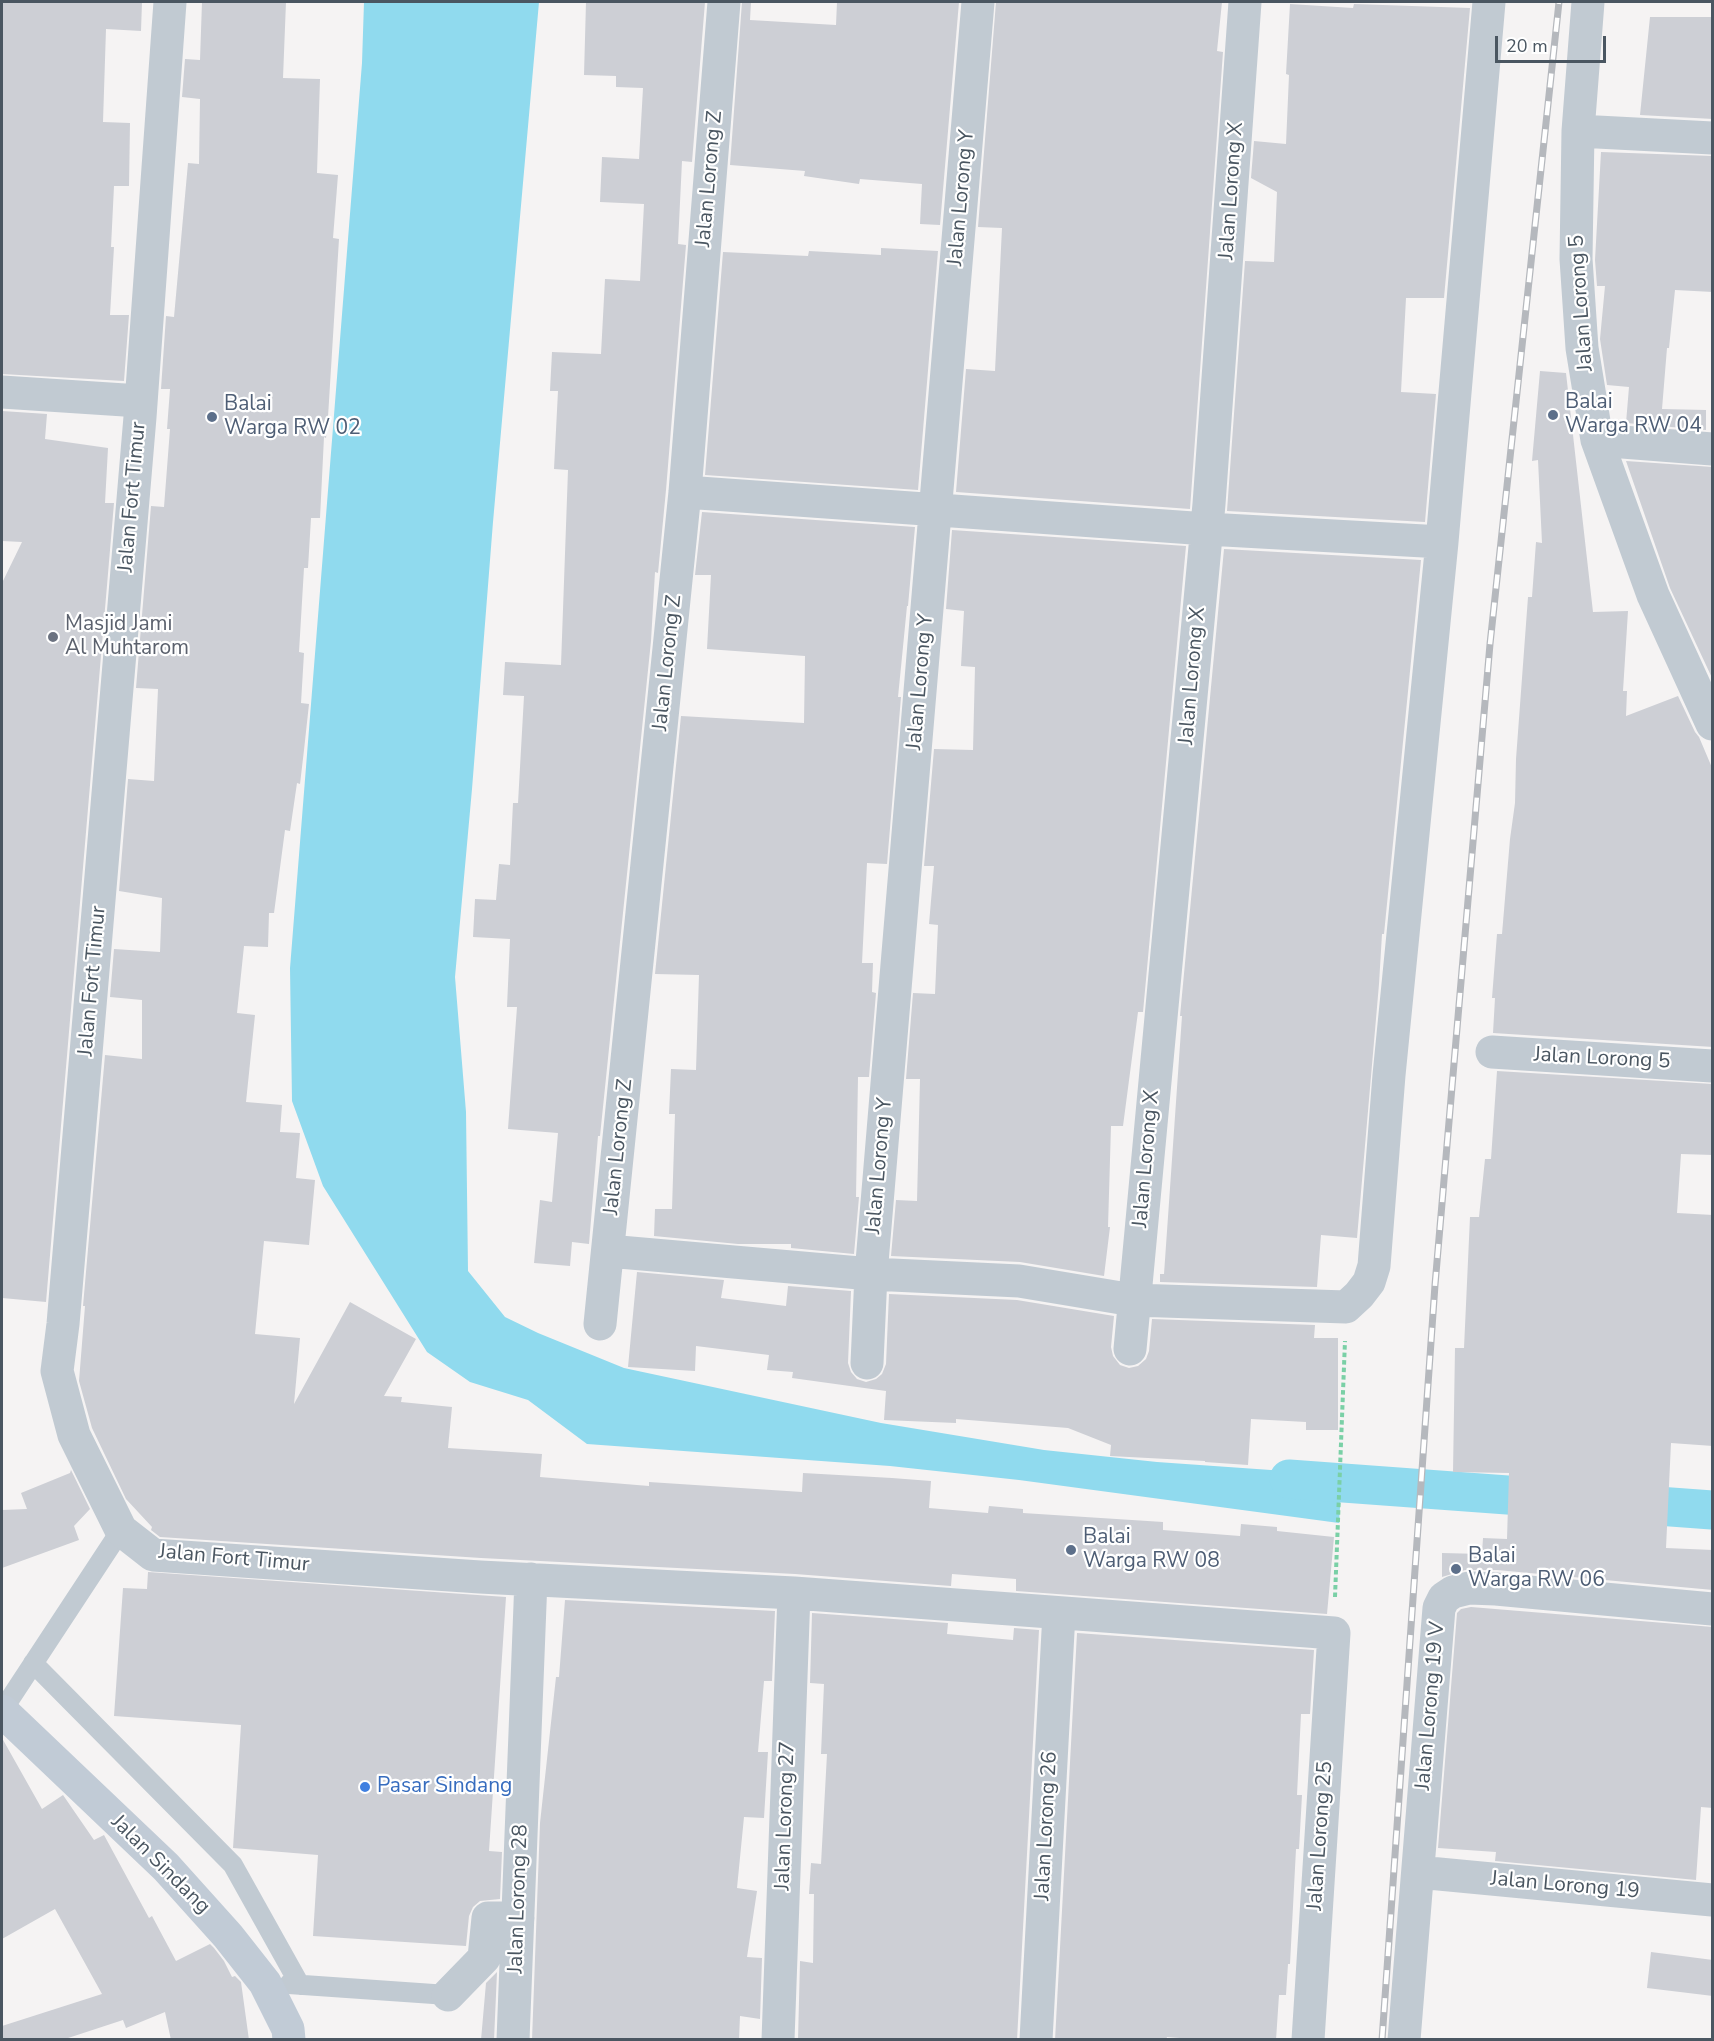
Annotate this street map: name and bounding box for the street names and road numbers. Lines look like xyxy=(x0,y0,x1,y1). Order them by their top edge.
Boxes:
street label: Jalan Lorong Z xyxy=(691,110,729,248)
street label: Jalan Lorong X xyxy=(1215,121,1249,261)
street label: Jalan Lorong Y xyxy=(943,129,981,267)
street label: Jalan Lorong 5 xyxy=(1565,234,1599,372)
street label: Jalan Fort Timur xyxy=(114,421,152,573)
street label: Jalan Lorong Z xyxy=(648,594,688,732)
street label: Jalan Lorong X xyxy=(1174,606,1212,746)
street label: Jalan Lorong Y xyxy=(902,613,940,751)
street label: Jalan Fort Timur xyxy=(74,905,112,1057)
street label: Jalan Lorong 5 xyxy=(1533,1043,1671,1075)
street label: Jalan Lorong Z xyxy=(599,1078,639,1216)
street label: Jalan Lorong X xyxy=(1128,1089,1166,1229)
street label: Jalan Lorong Y xyxy=(861,1097,899,1235)
street label: Jalan Fort Timur xyxy=(158,1540,310,1578)
street label: Jalan Lorong 19 V xyxy=(1411,1621,1451,1791)
street label: Jalan Lorong 27 xyxy=(771,1741,801,1891)
street label: Jalan Lorong 26 xyxy=(1031,1751,1063,1901)
street label: Jalan Lorong 25 xyxy=(1303,1761,1339,1911)
street label: Jalan Sindang xyxy=(105,1810,215,1920)
street label: Jalan Lorong 28 xyxy=(504,1824,534,1974)
street label: Jalan Lorong 19 xyxy=(1489,1867,1641,1905)

